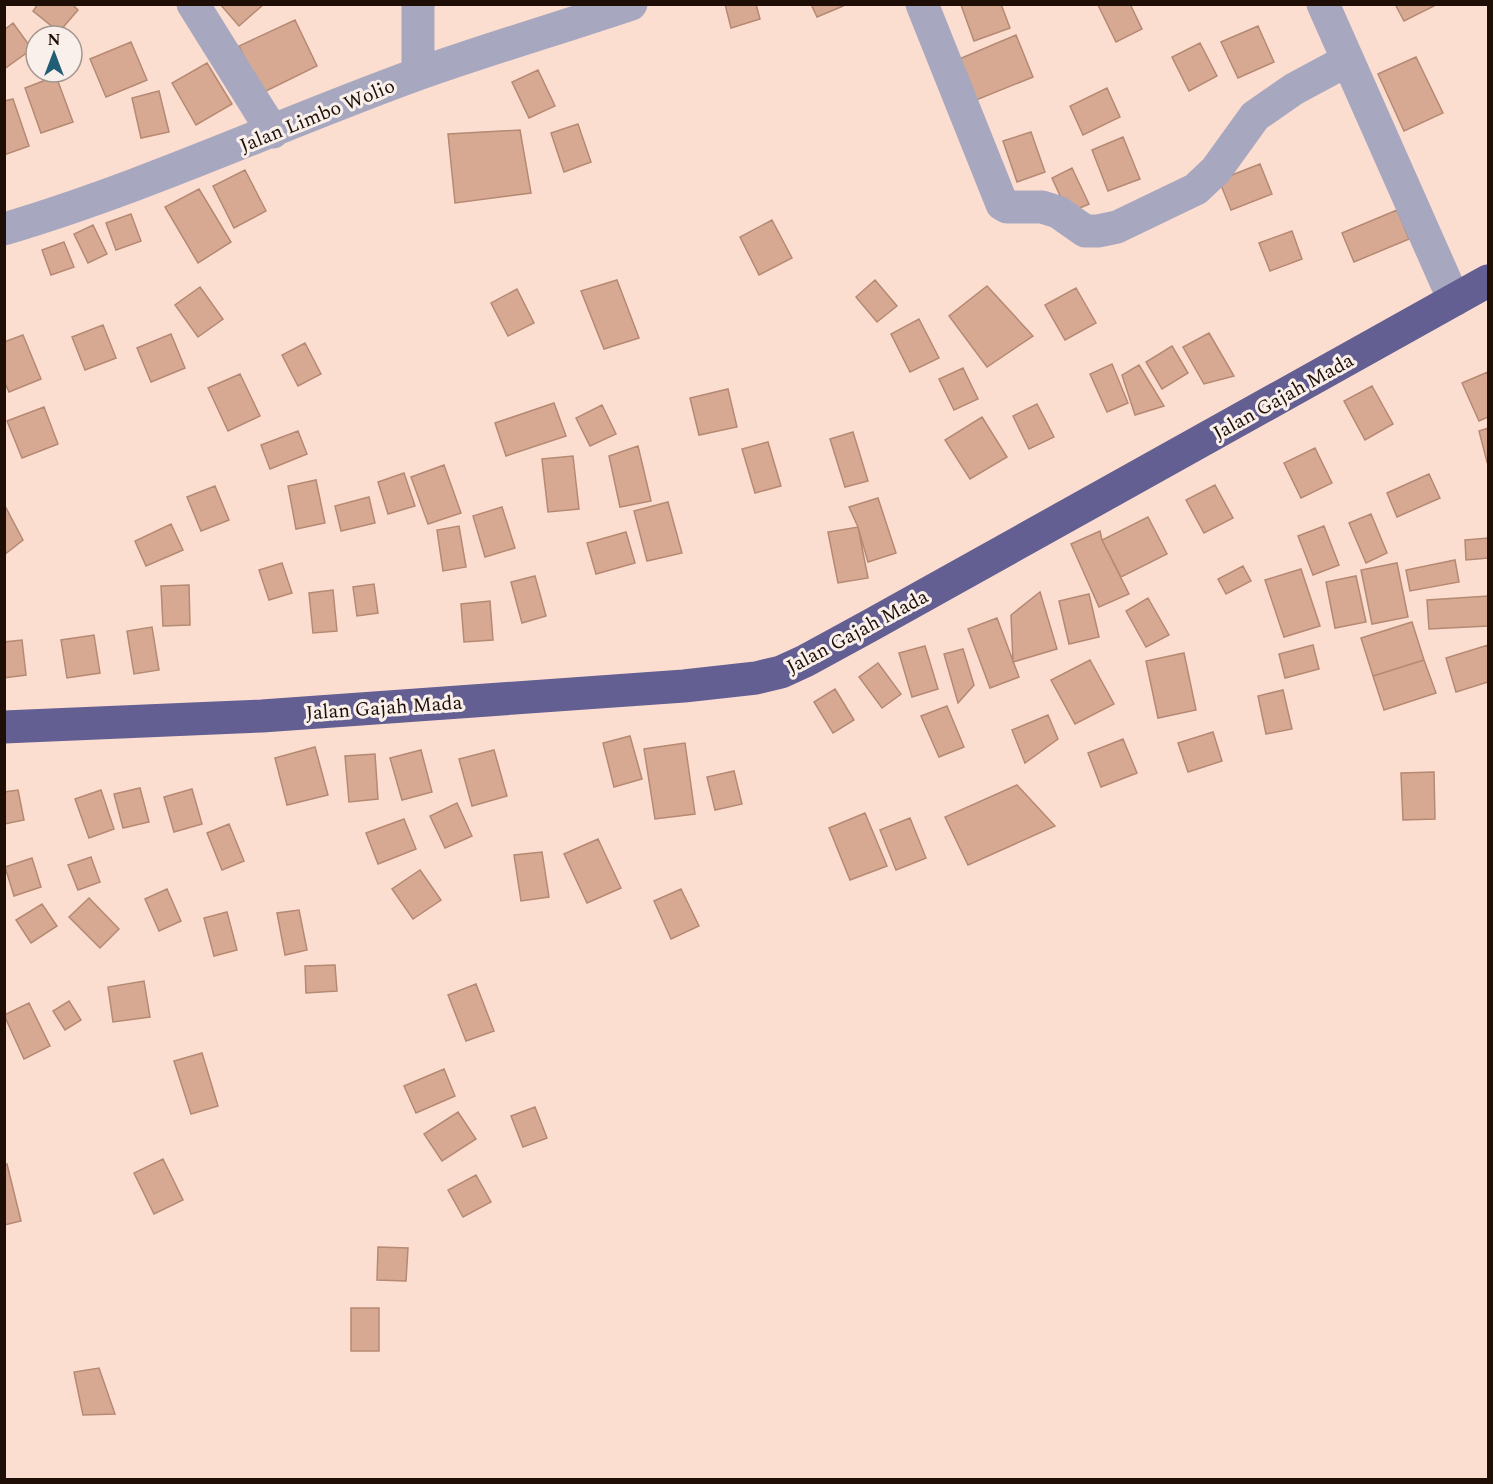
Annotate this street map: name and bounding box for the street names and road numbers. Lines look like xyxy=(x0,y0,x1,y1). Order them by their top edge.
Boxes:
street label: Jalan Limbo Wolio xyxy=(235,71,400,161)
street label: Jalan Gajah Mada xyxy=(1208,346,1360,448)
street label: Jalan Gajah Mada xyxy=(781,582,934,682)
street label: Jalan Gajah Mada xyxy=(305,688,464,728)

